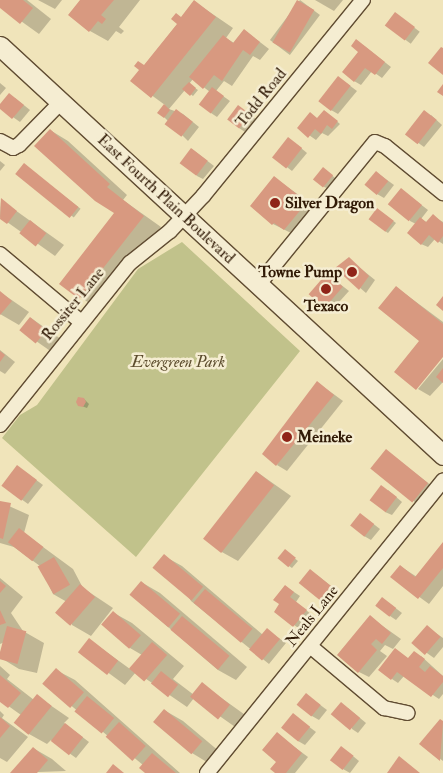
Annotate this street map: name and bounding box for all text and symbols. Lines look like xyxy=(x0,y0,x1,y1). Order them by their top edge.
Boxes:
street label: Todd Road xyxy=(231,65,291,131)
street label: East Fourth Plain Boulevard xyxy=(93,130,239,268)
place label: Silver Dragon xyxy=(285,193,374,213)
marker: Silver Dragon xyxy=(269,197,281,209)
place label: Towne Pump xyxy=(258,262,342,282)
street label: Rossiter Lane xyxy=(38,264,108,344)
marker: Towne Pump xyxy=(346,266,358,278)
marker: Texaco xyxy=(320,283,332,295)
place label: Texaco xyxy=(304,296,348,316)
park label: Evergreen Park xyxy=(131,352,225,372)
place label: Meineke xyxy=(297,427,352,447)
marker: Meineke xyxy=(281,431,293,443)
street label: Neals Lane xyxy=(281,581,343,651)

